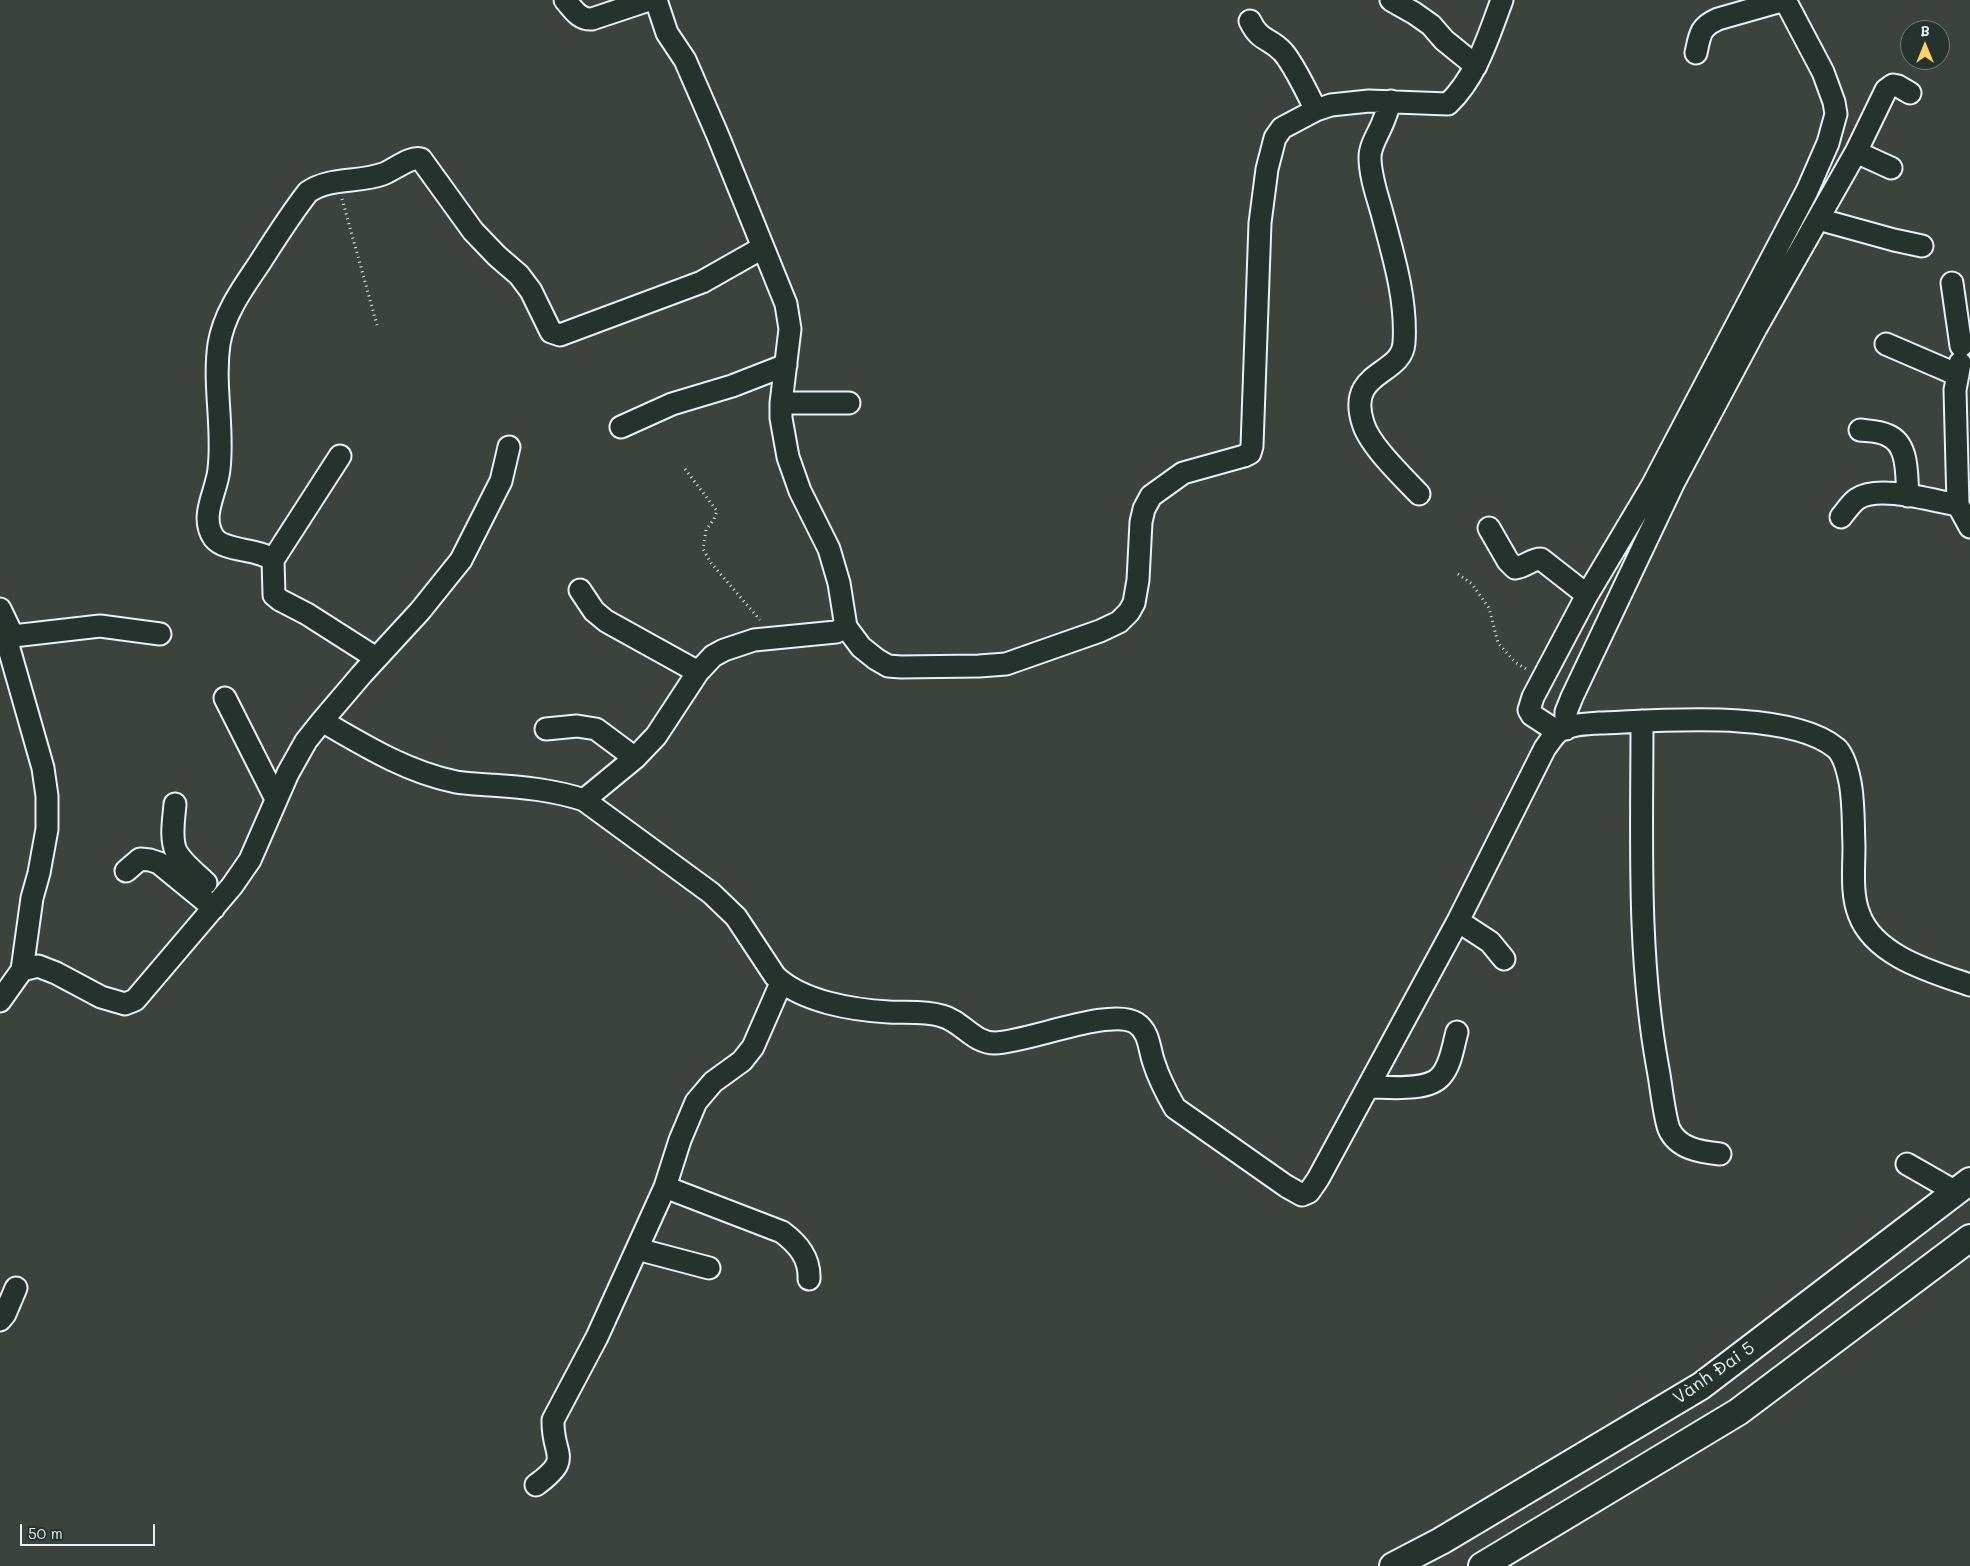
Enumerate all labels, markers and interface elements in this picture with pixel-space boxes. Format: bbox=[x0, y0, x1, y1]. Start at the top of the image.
north arrow bbox=[1900, 20, 1950, 70]
text: B bbox=[1920, 21, 1930, 40]
street label: Vành Đai 5 bbox=[1669, 1337, 1759, 1409]
scale bar bbox=[22, 1514, 158, 1546]
text: 50 m bbox=[28, 1523, 63, 1543]

